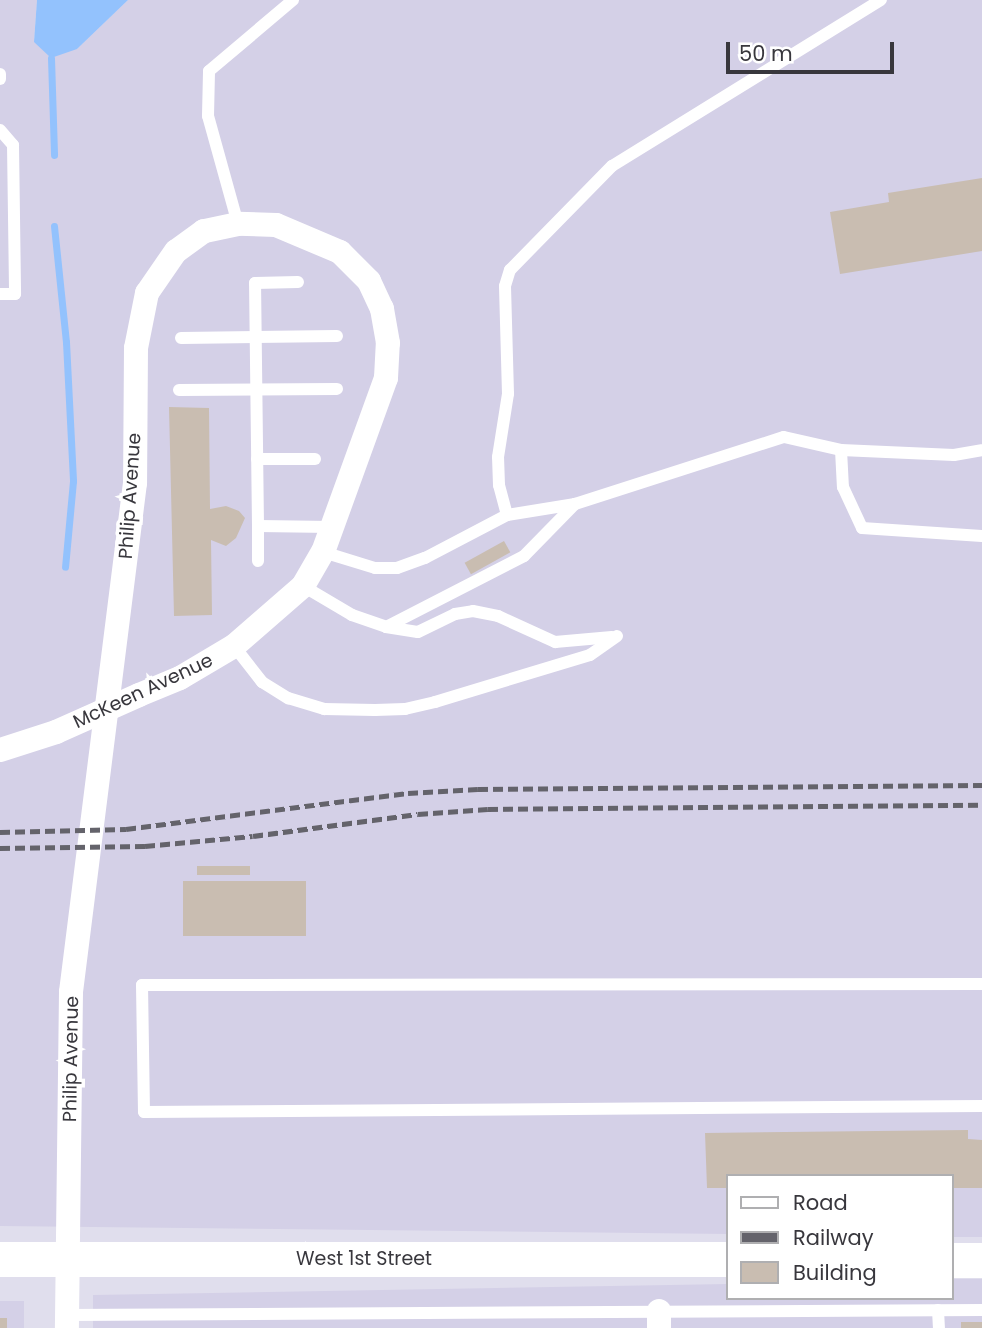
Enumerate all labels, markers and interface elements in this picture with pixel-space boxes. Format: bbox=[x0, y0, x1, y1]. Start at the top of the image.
scale bar bbox=[730, 28, 898, 72]
text: 50 m bbox=[739, 39, 793, 68]
street label: Philip Avenue bbox=[114, 432, 146, 560]
street label: McKeen Avenue bbox=[70, 649, 216, 733]
street label: Philip Avenue bbox=[58, 996, 84, 1122]
legend bbox=[726, 1174, 954, 1300]
text: Road bbox=[793, 1188, 848, 1217]
text: Railway bbox=[793, 1223, 874, 1252]
street label: West 1st Street bbox=[296, 1248, 432, 1270]
text: Building bbox=[793, 1258, 877, 1287]

